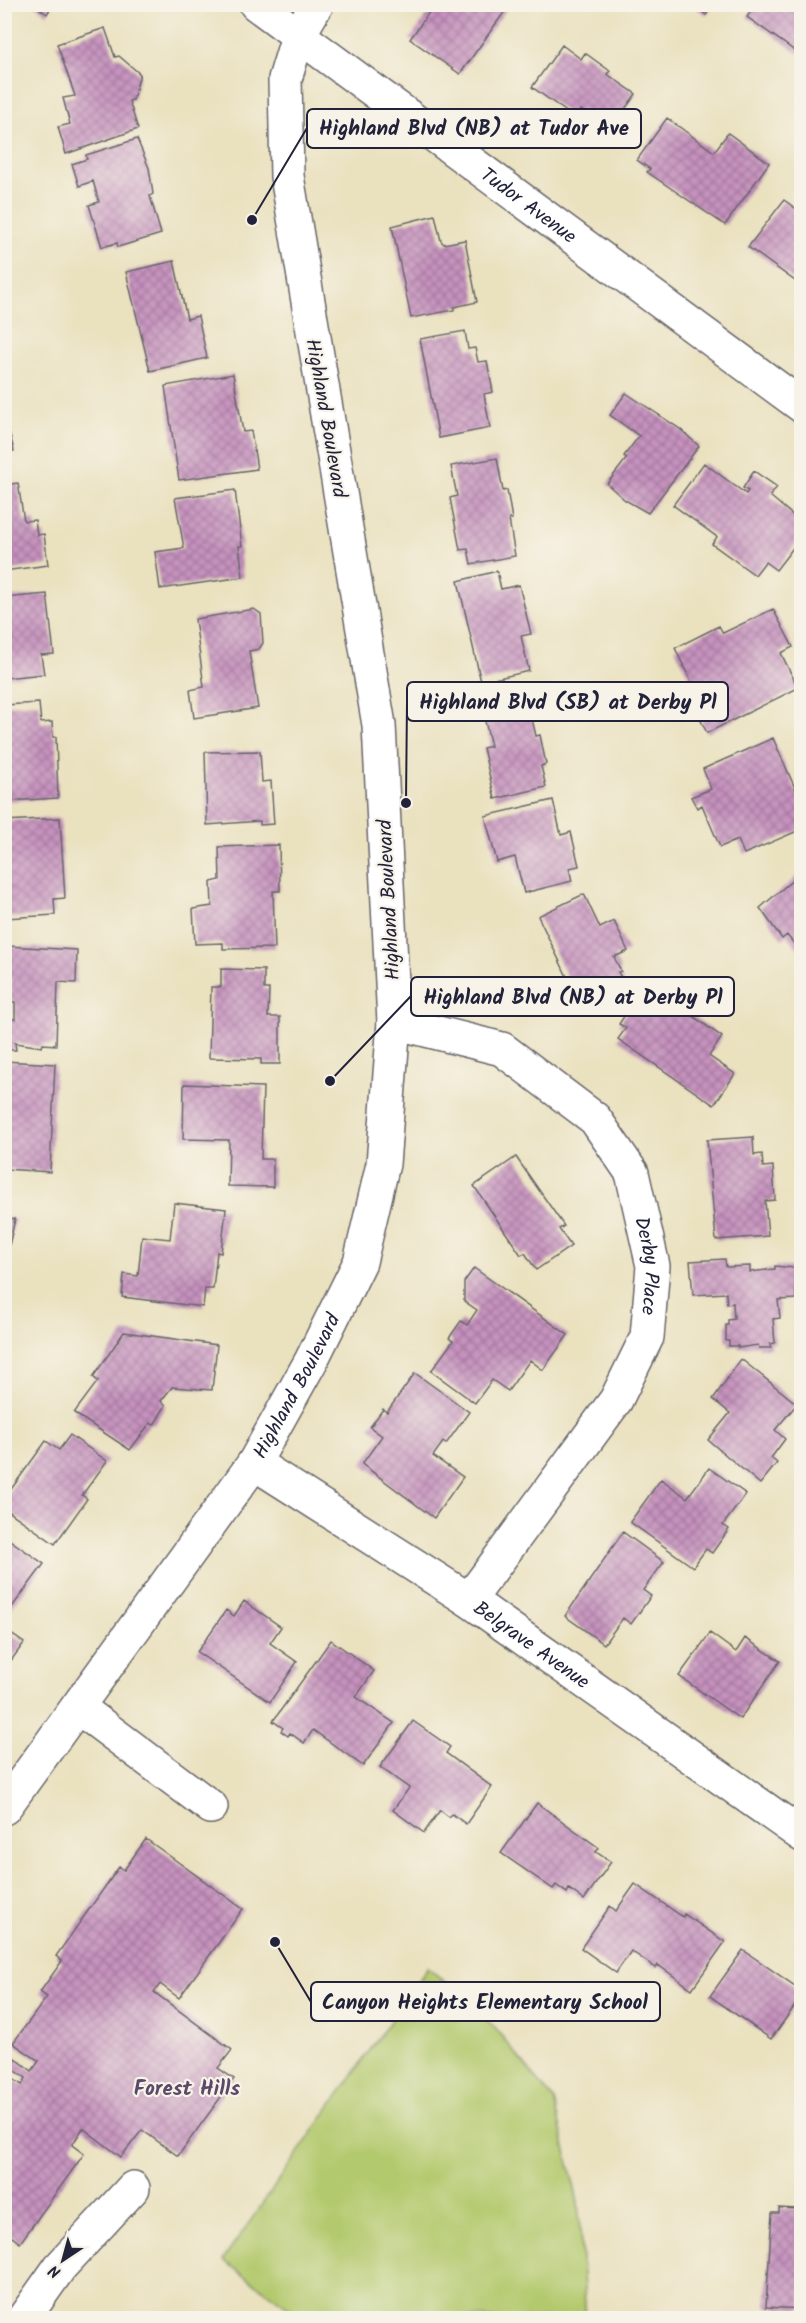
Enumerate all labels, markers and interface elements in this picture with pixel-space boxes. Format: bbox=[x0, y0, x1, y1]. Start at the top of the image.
callout: Highland Blvd (NB) at Tudor Ave bbox=[307, 109, 641, 148]
text: Highland Blvd (NB) at Tudor Ave bbox=[319, 113, 629, 146]
street label: Tudor Avenue bbox=[473, 160, 583, 253]
street label: Highland Boulevard bbox=[295, 336, 355, 501]
callout: Highland Blvd (SB) at Derby Pl bbox=[407, 682, 728, 721]
text: Highland Blvd (SB) at Derby Pl bbox=[419, 687, 717, 720]
street label: Highland Boulevard bbox=[370, 818, 410, 981]
callout: Highland Blvd (NB) at Derby Pl bbox=[411, 977, 734, 1016]
text: Highland Blvd (NB) at Derby Pl bbox=[423, 982, 723, 1015]
street label: Derby Place bbox=[624, 1214, 667, 1316]
street label: Highland Boulevard bbox=[245, 1308, 351, 1465]
street label: Belgrave Avenue bbox=[466, 1594, 596, 1699]
callout: Canyon Heights Elementary School bbox=[311, 1982, 660, 2021]
text: Canyon Heights Elementary School bbox=[322, 1987, 648, 2020]
district label: Forest Hills bbox=[134, 2073, 240, 2106]
north arrow bbox=[33, 2230, 93, 2290]
text: N bbox=[44, 2258, 67, 2284]

